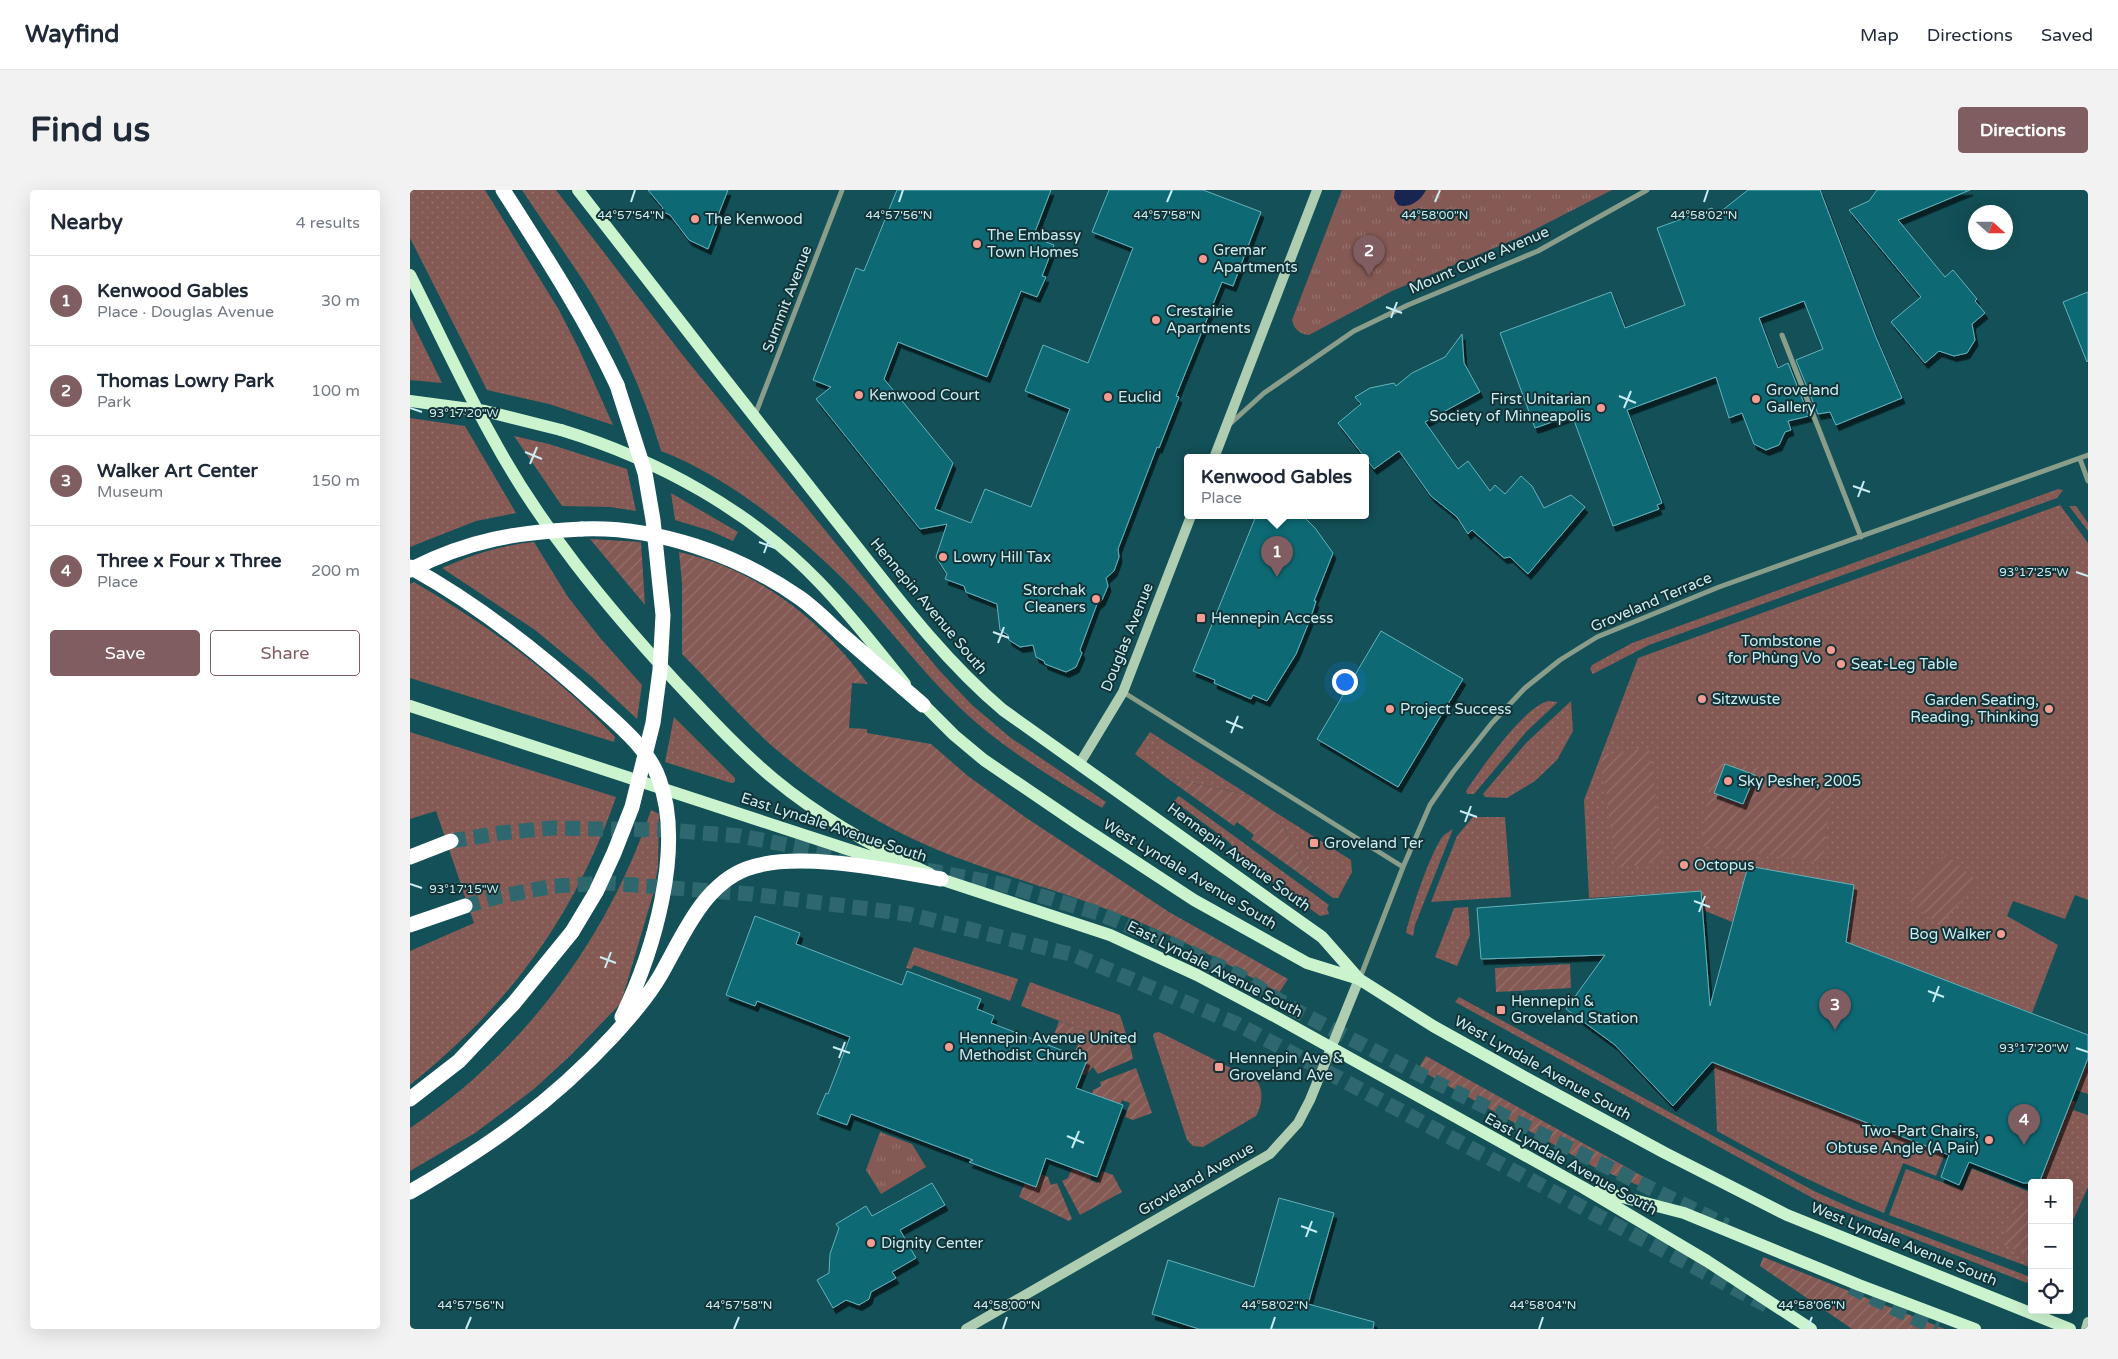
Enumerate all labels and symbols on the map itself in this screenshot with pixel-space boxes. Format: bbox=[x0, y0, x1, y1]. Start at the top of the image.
north arrow bbox=[1968, 205, 2013, 250]
text: 44°57'54"N bbox=[598, 208, 665, 222]
text: 44°57'56"N bbox=[866, 208, 933, 222]
text: 44°57'58"N bbox=[1134, 208, 1201, 222]
text: 44°58'00"N bbox=[1402, 208, 1469, 222]
text: 44°58'02"N bbox=[1671, 208, 1738, 222]
place label: The Kenwood bbox=[705, 210, 803, 228]
marker: The Kenwood bbox=[689, 213, 701, 225]
street label: Mount Curve Avenue bbox=[1406, 222, 1552, 298]
place label: The Embassy Town Homes bbox=[987, 226, 1081, 261]
pin: 2 bbox=[1353, 235, 1385, 276]
marker: The Embassy Town Homes bbox=[971, 238, 983, 250]
place label: Gremar Apartments bbox=[1213, 241, 1298, 276]
street label: Summit Avenue bbox=[758, 243, 816, 355]
marker: Gremar Apartments bbox=[1197, 253, 1209, 265]
place label: Crestairie Apartments bbox=[1166, 302, 1251, 337]
marker: Crestairie Apartments bbox=[1150, 314, 1162, 326]
place label: Groveland Gallery bbox=[1766, 381, 1839, 416]
place label: Kenwood Court bbox=[869, 386, 980, 404]
place label: Euclid bbox=[1118, 388, 1161, 406]
marker: Kenwood Court bbox=[853, 389, 865, 401]
place label: First Unitarian Society of Minneapolis bbox=[1430, 390, 1591, 425]
marker: Euclid bbox=[1102, 391, 1114, 403]
marker: Groveland Gallery bbox=[1750, 393, 1762, 405]
marker: First Unitarian Society of Minneapolis bbox=[1595, 402, 1607, 414]
text: 93°17'20"W bbox=[429, 406, 499, 420]
street label: Hennepin Avenue South bbox=[867, 534, 991, 678]
pin: 1 bbox=[1261, 536, 1293, 577]
place label: Lowry Hill Tax bbox=[953, 548, 1051, 566]
marker: Lowry Hill Tax bbox=[937, 551, 949, 563]
text: 93°17'25"W bbox=[1999, 565, 2069, 579]
street label: Groveland Terrace bbox=[1588, 568, 1714, 636]
street label: Douglas Avenue bbox=[1097, 580, 1157, 694]
place label: Storchak Cleaners bbox=[1023, 581, 1086, 616]
marker: Storchak Cleaners bbox=[1090, 593, 1102, 605]
place label: Hennepin Access bbox=[1211, 609, 1333, 627]
marker: Hennepin Access bbox=[1195, 612, 1207, 624]
place label: Tombstone for Phùng Vo bbox=[1728, 632, 1821, 667]
marker: Tombstone for Phùng Vo bbox=[1825, 644, 1837, 656]
place label: Seat-Leg Table bbox=[1851, 655, 1957, 673]
marker: Seat-Leg Table bbox=[1835, 658, 1847, 670]
your location bbox=[1332, 669, 1358, 695]
place label: Sitzwuste bbox=[1712, 690, 1780, 708]
place label: Garden Seating, Reading, Thinking bbox=[1910, 691, 2039, 726]
marker: Sitzwuste bbox=[1696, 693, 1708, 705]
place label: Project Success bbox=[1400, 700, 1512, 718]
marker: Project Success bbox=[1384, 703, 1396, 715]
marker: Garden Seating, Reading, Thinking bbox=[2043, 703, 2055, 715]
place label: Sky Pesher, 2005 bbox=[1738, 772, 1861, 790]
marker: Sky Pesher, 2005 bbox=[1722, 775, 1734, 787]
street label: East Lyndale Avenue South bbox=[739, 788, 929, 866]
street label: Hennepin Avenue South bbox=[1164, 799, 1314, 915]
street label: West Lyndale Avenue South bbox=[1100, 815, 1280, 933]
place label: Groveland Ter bbox=[1324, 834, 1424, 852]
marker: Groveland Ter bbox=[1308, 837, 1320, 849]
place label: Octopus bbox=[1694, 856, 1754, 874]
marker: Octopus bbox=[1678, 859, 1690, 871]
text: 93°17'15"W bbox=[429, 882, 499, 896]
street label: East Lyndale Avenue South bbox=[1124, 917, 1306, 1021]
place label: Bog Walker bbox=[1909, 925, 1991, 943]
marker: Bog Walker bbox=[1995, 928, 2007, 940]
pin: 3 bbox=[1819, 989, 1851, 1030]
place label: Hennepin & Groveland Station bbox=[1511, 992, 1639, 1027]
marker: Hennepin & Groveland Station bbox=[1495, 1004, 1507, 1016]
street label: West Lyndale Avenue South bbox=[1451, 1012, 1635, 1124]
place label: Hennepin Avenue United Methodist Church bbox=[959, 1029, 1137, 1064]
marker: Hennepin Avenue United Methodist Church bbox=[943, 1041, 955, 1053]
text: 93°17'20"W bbox=[1999, 1041, 2069, 1055]
place label: Hennepin Ave & Groveland Ave bbox=[1229, 1049, 1343, 1084]
marker: Hennepin Ave & Groveland Ave bbox=[1213, 1061, 1225, 1073]
pin: 4 bbox=[2008, 1104, 2040, 1145]
street label: East Lyndale Avenue South bbox=[1482, 1109, 1660, 1219]
place label: Two-Part Chairs, Obtuse Angle (A Pair) bbox=[1826, 1122, 1979, 1157]
marker: Two-Part Chairs, Obtuse Angle (A Pair) bbox=[1983, 1134, 1995, 1146]
street label: Groveland Avenue bbox=[1135, 1139, 1257, 1219]
street label: West Lyndale Avenue South bbox=[1808, 1198, 2000, 1290]
place label: Dignity Center bbox=[881, 1234, 984, 1252]
marker: Dignity Center bbox=[865, 1237, 877, 1249]
text: 44°57'56"N bbox=[438, 1298, 505, 1312]
text: 44°57'58"N bbox=[706, 1298, 773, 1312]
text: 44°58'00"N bbox=[974, 1298, 1041, 1312]
text: 44°58'02"N bbox=[1242, 1298, 1309, 1312]
text: 44°58'04"N bbox=[1510, 1298, 1577, 1312]
text: 44°58'06"N bbox=[1779, 1298, 1846, 1312]

